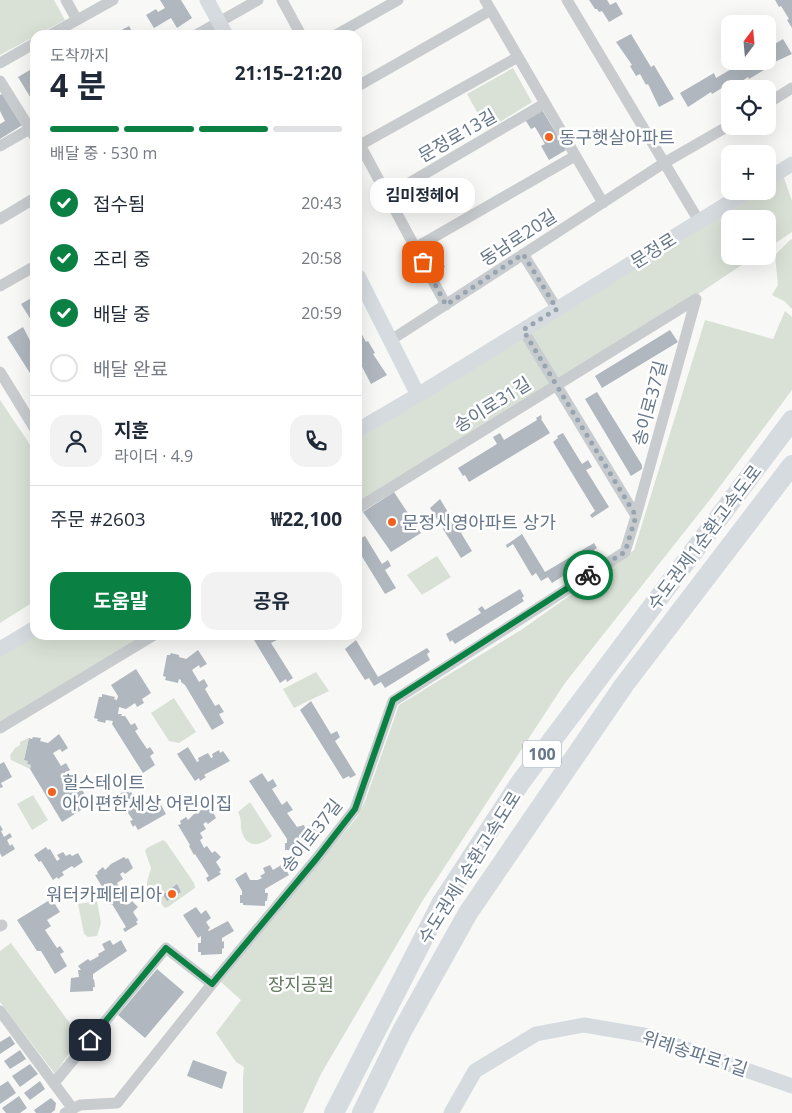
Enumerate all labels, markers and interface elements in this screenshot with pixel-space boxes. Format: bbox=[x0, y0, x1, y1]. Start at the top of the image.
north arrow bbox=[721, 15, 776, 70]
map controls bbox=[721, 15, 776, 265]
text: 도착까지 bbox=[50, 44, 109, 66]
text: 21:15–21:20 bbox=[235, 60, 342, 86]
text: 4 분 bbox=[50, 63, 106, 106]
button: locate bbox=[721, 80, 776, 135]
street label: 문정로13길 bbox=[413, 103, 501, 167]
place label: 동구햇살아파트 bbox=[559, 125, 675, 149]
marker: 동구햇살아파트 bbox=[543, 131, 555, 143]
text: 배달 중 · 530 m bbox=[50, 142, 157, 164]
button: + bbox=[721, 145, 776, 200]
callout: 김미정헤어 bbox=[370, 177, 476, 212]
text: 김미정헤어 bbox=[386, 184, 459, 206]
icon: check bbox=[50, 189, 78, 217]
text: 접수됨 bbox=[93, 191, 145, 217]
text: 20:43 bbox=[301, 192, 342, 214]
street label: 동남로20길 bbox=[475, 203, 561, 271]
button: − bbox=[721, 210, 776, 265]
street label: 문정로 bbox=[626, 227, 680, 273]
pin bbox=[402, 241, 444, 283]
icon: check bbox=[50, 244, 78, 272]
text: 조리 중 bbox=[93, 246, 150, 272]
text: 20:58 bbox=[301, 247, 342, 269]
icon: bag bbox=[409, 248, 437, 276]
icon: check bbox=[50, 299, 78, 327]
text: 배달 중 bbox=[93, 301, 150, 327]
text: 20:59 bbox=[301, 302, 342, 324]
text: 배달 완료 bbox=[93, 356, 168, 382]
street label: 송이로37길 bbox=[626, 358, 672, 448]
street label: 송이로31길 bbox=[449, 371, 535, 437]
button: person bbox=[50, 415, 102, 467]
button: phone bbox=[290, 415, 342, 467]
text: 지훈 bbox=[114, 417, 149, 443]
text: 라이더 · 4.9 bbox=[114, 445, 193, 467]
street label: 수도권제1순환고속도로 bbox=[641, 460, 767, 614]
text: 주문 #2603 bbox=[50, 506, 146, 532]
text: ₩22,100 bbox=[271, 506, 342, 532]
place label: 문정시영아파트 상가 bbox=[402, 510, 556, 534]
marker: 문정시영아파트 상가 bbox=[386, 516, 398, 528]
courier bbox=[563, 550, 613, 600]
icon: bike bbox=[574, 561, 602, 589]
button: 도움말 bbox=[50, 572, 191, 630]
button: 공유 bbox=[201, 572, 342, 630]
road number: 100 bbox=[523, 741, 561, 768]
place label: 힐스테이트 아이편한세상 어린이집 bbox=[62, 770, 232, 815]
marker: 힐스테이트 아이편한세상 어린이집 bbox=[46, 786, 58, 798]
street label: 수도권제1순환고속도로 bbox=[412, 786, 526, 948]
street label: 송이로37길 bbox=[275, 793, 347, 877]
place label: 워터카페테리아 bbox=[46, 882, 162, 906]
marker: 워터카페테리아 bbox=[166, 888, 178, 900]
park label: 장지공원 bbox=[268, 972, 334, 996]
pin bbox=[69, 1019, 111, 1061]
street label: 위례송파로1길 bbox=[639, 1025, 751, 1081]
icon: home bbox=[76, 1026, 104, 1054]

